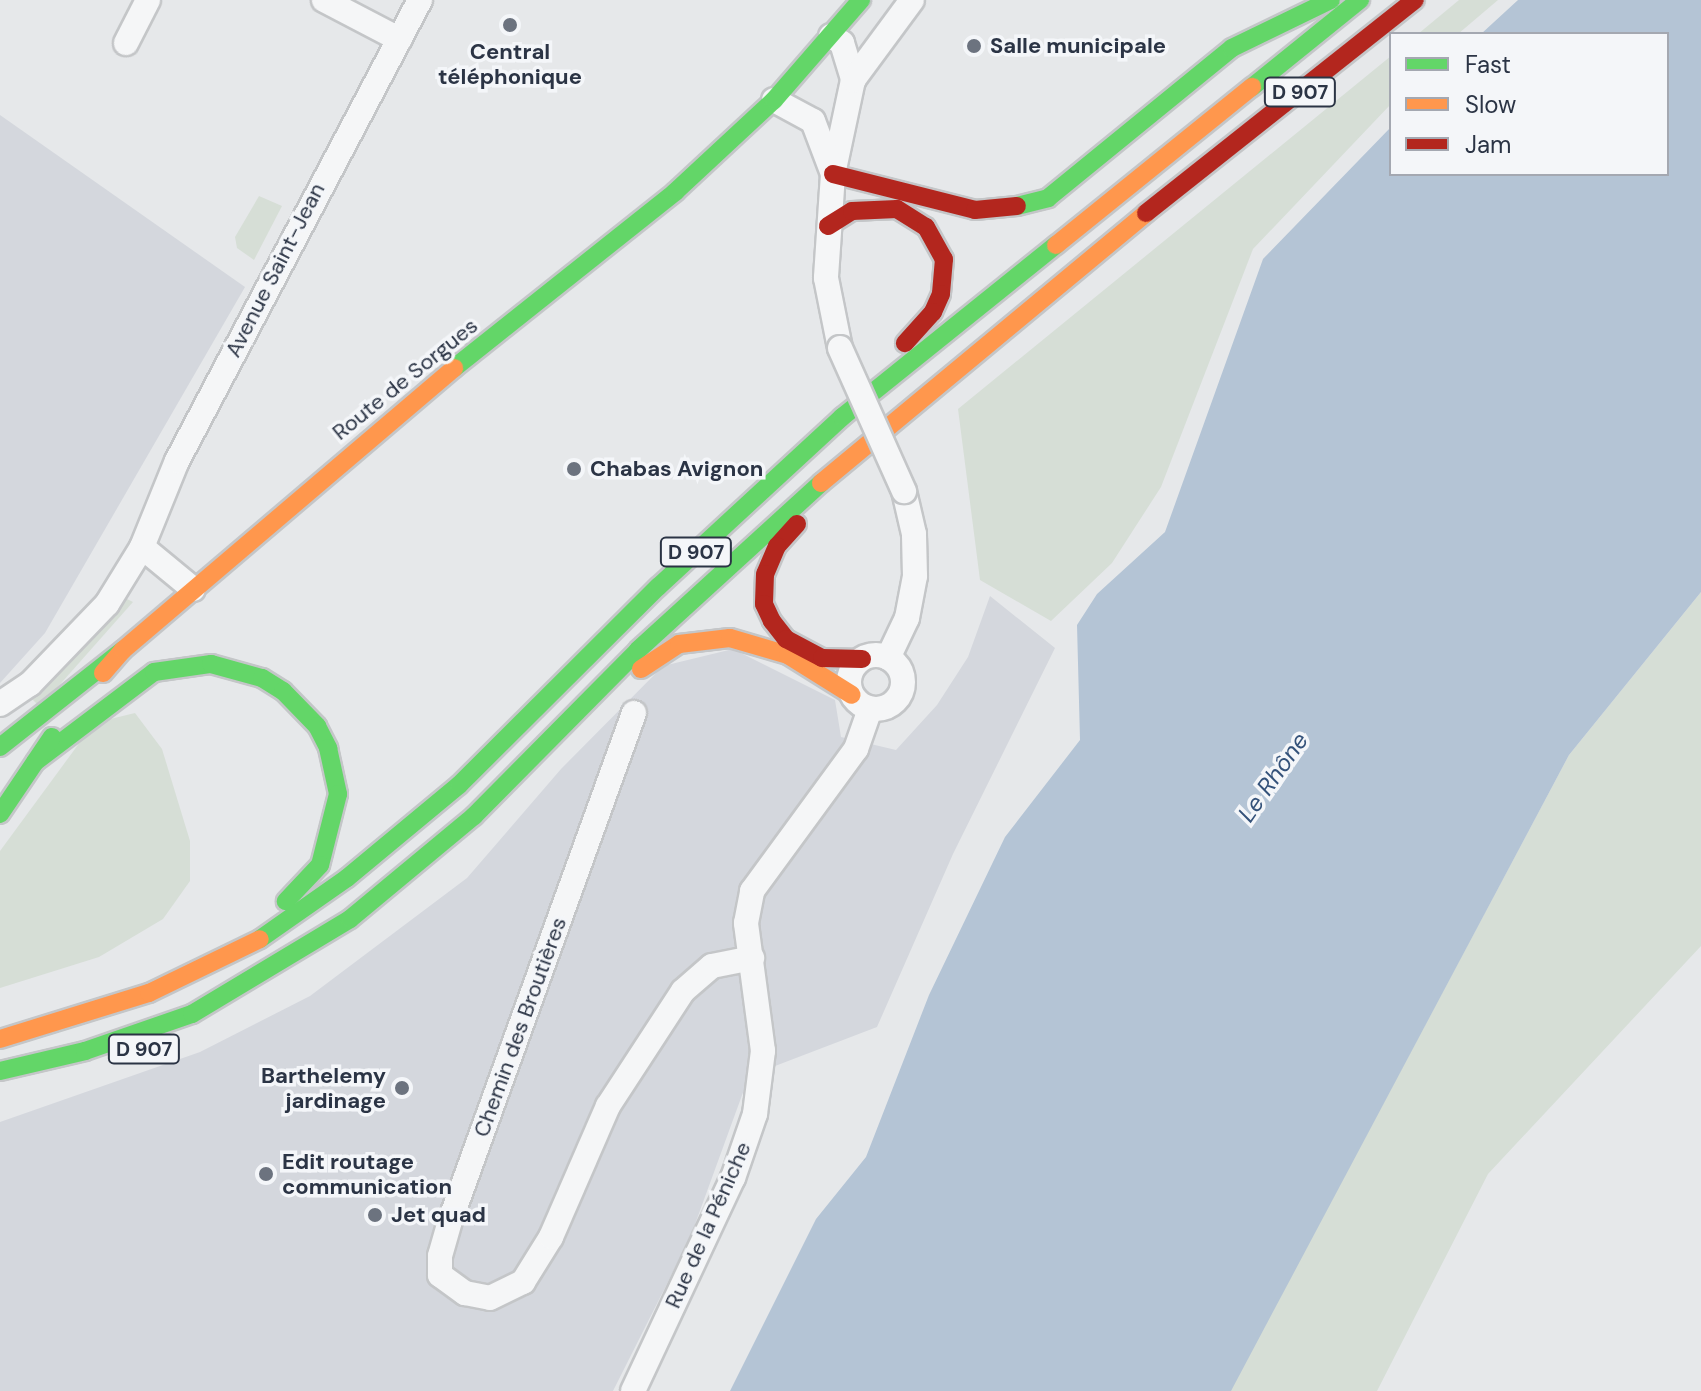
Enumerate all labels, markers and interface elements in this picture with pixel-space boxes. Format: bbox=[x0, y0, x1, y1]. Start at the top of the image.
marker: Central téléphonique bbox=[501, 16, 519, 34]
legend bbox=[1389, 32, 1669, 176]
place label: Salle municipale bbox=[990, 33, 1166, 59]
marker: Salle municipale bbox=[965, 37, 983, 55]
place label: Central téléphonique bbox=[438, 38, 582, 90]
text: Fast bbox=[1465, 49, 1511, 80]
road number: D 907 bbox=[1262, 76, 1338, 108]
text: Slow bbox=[1465, 89, 1516, 120]
text: Jam bbox=[1465, 129, 1511, 160]
street label: Avenue Saint-Jean bbox=[220, 179, 330, 361]
street label: Route de Sorgues bbox=[327, 312, 483, 446]
place label: Chabas Avignon bbox=[590, 456, 763, 482]
marker: Chabas Avignon bbox=[565, 460, 583, 478]
road number: D 907 bbox=[658, 536, 734, 568]
water label: Le Rhône bbox=[1232, 727, 1314, 827]
street label: Chemin des Broutières bbox=[468, 914, 572, 1140]
road number: D 907 bbox=[106, 1033, 182, 1065]
place label: Barthelemy jardinage bbox=[261, 1062, 386, 1114]
marker: Barthelemy jardinage bbox=[393, 1079, 411, 1097]
street label: Rue de la Péniche bbox=[660, 1138, 756, 1312]
place label: Edit routage communication bbox=[282, 1148, 452, 1200]
marker: Edit routage communication bbox=[257, 1165, 275, 1183]
place label: Jet quad bbox=[391, 1202, 486, 1228]
marker: Jet quad bbox=[366, 1206, 384, 1224]

